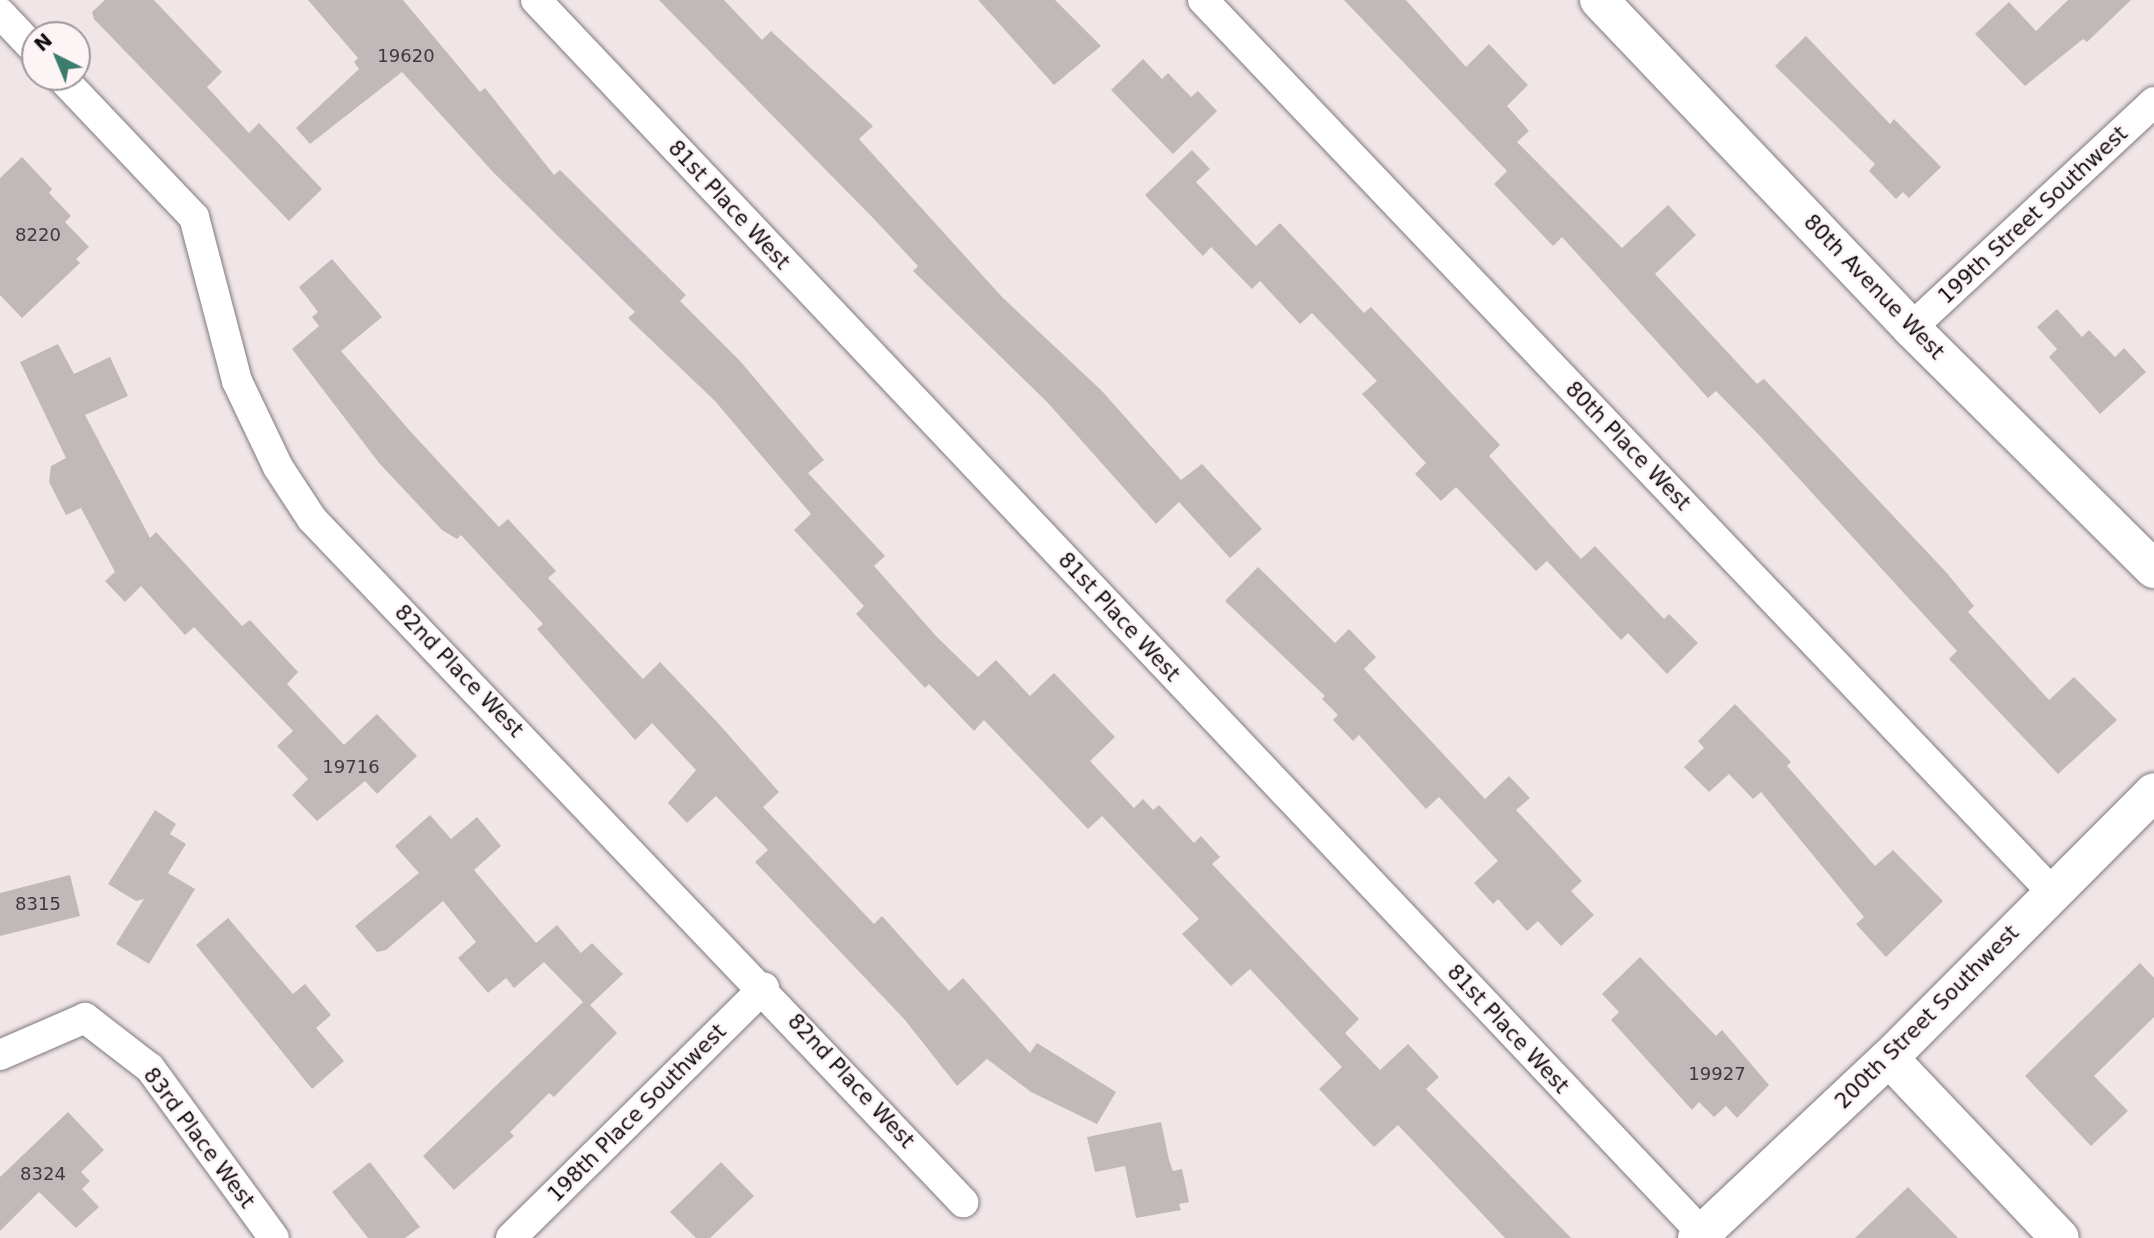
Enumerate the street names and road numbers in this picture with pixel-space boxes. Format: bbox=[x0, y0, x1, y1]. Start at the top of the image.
street label: 199th Street Southwest bbox=[1933, 121, 2133, 309]
street label: 81st Place West bbox=[663, 135, 795, 275]
street label: 80th Avenue West bbox=[1799, 209, 1949, 365]
street label: 80th Place West bbox=[1560, 376, 1696, 516]
street label: 81st Place West bbox=[1053, 547, 1185, 687]
street label: 82nd Place West bbox=[389, 600, 529, 742]
street label: 200th Street Southwest bbox=[1830, 920, 2024, 1114]
street label: 81st Place West bbox=[1442, 959, 1574, 1099]
street label: 82nd Place West bbox=[782, 1009, 920, 1153]
street label: 198th Place Southwest bbox=[543, 1019, 731, 1207]
street label: 83rd Place West bbox=[138, 1063, 260, 1213]

